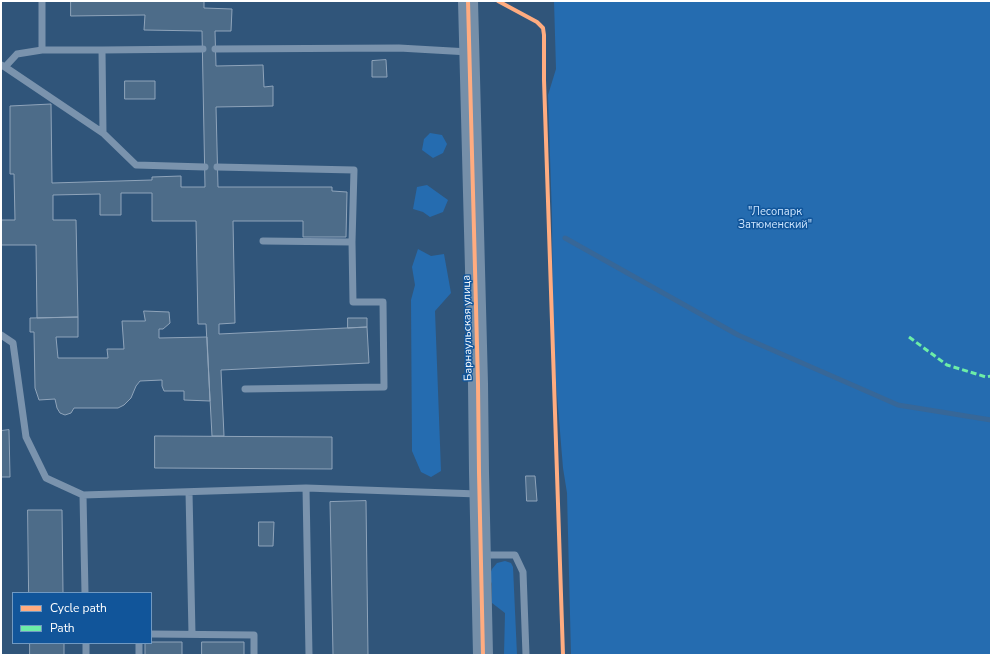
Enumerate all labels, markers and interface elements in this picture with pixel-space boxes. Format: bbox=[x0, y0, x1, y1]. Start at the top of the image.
park label: "Лесопарк Затюменский" bbox=[738, 205, 812, 231]
street label: Барнаульская улица bbox=[460, 275, 476, 381]
legend bbox=[12, 592, 152, 644]
text: Cycle path bbox=[50, 600, 107, 616]
text: Path bbox=[50, 620, 75, 636]

